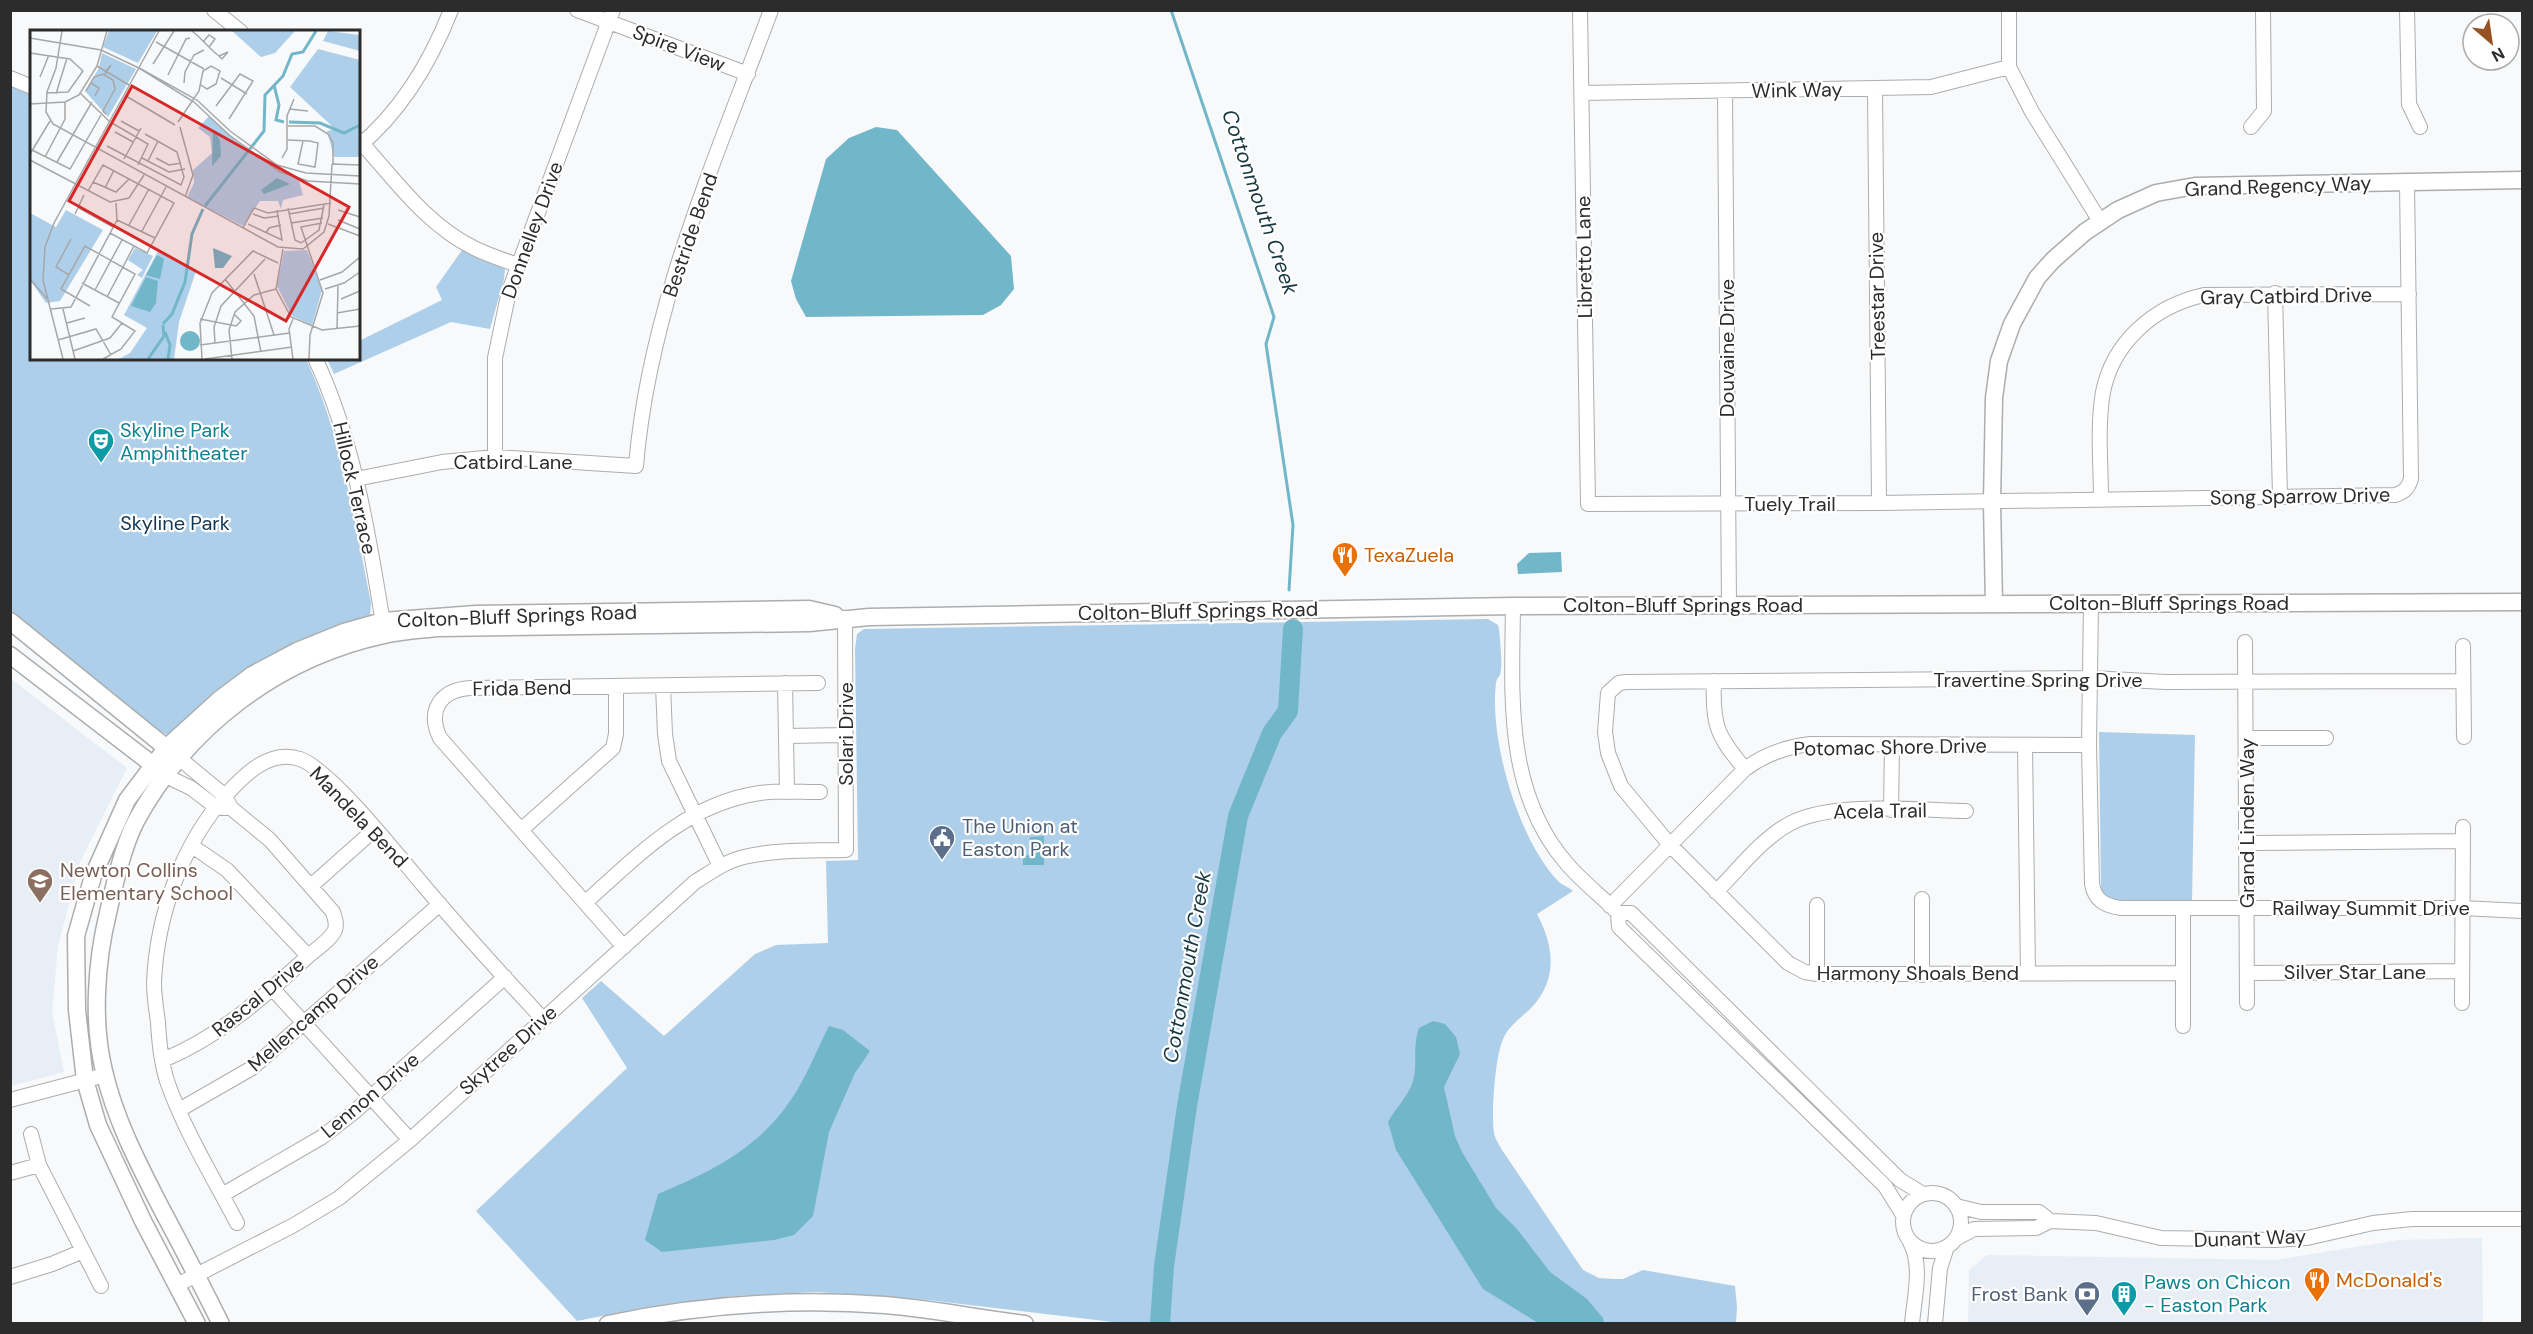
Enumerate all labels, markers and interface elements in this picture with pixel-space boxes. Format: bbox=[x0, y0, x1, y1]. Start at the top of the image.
north arrow bbox=[2461, 12, 2521, 72]
street label: Spire View bbox=[629, 18, 729, 78]
inset map bbox=[30, 30, 360, 360]
text: N bbox=[2488, 43, 2508, 67]
street label: Wink Way bbox=[1751, 76, 1843, 104]
water label: Cottonmouth Creek bbox=[1215, 106, 1305, 299]
street label: Donnelley Drive bbox=[495, 158, 569, 302]
street label: Bestride Bend bbox=[657, 169, 723, 301]
street label: Grand Regency Way bbox=[2184, 170, 2372, 202]
street label: Libretto Lane bbox=[1570, 195, 1598, 319]
street label: Treestar Drive bbox=[1863, 232, 1891, 360]
street label: Douvaine Drive bbox=[1714, 279, 1740, 417]
street label: Gray Catbird Drive bbox=[2200, 282, 2372, 310]
place label: Skyline Park Amphitheater bbox=[120, 417, 248, 466]
street label: Hillock Terrace bbox=[327, 419, 383, 557]
theatre icon: Skyline Park Amphitheater bbox=[86, 426, 116, 464]
street label: Catbird Lane bbox=[453, 449, 573, 475]
street label: Song Sparrow Drive bbox=[2210, 481, 2390, 511]
street label: Tuely Trail bbox=[1744, 491, 1836, 517]
park label: Skyline Park bbox=[120, 510, 230, 536]
restaurant icon: TexaZuela bbox=[1330, 540, 1360, 578]
place label: TexaZuela bbox=[1364, 542, 1454, 568]
street label: Colton-Bluff Springs Road bbox=[2049, 590, 2289, 616]
street label: Colton-Bluff Springs Road bbox=[1563, 592, 1803, 618]
street label: Colton-Bluff Springs Road bbox=[1078, 596, 1318, 626]
street label: Colton-Bluff Springs Road bbox=[397, 599, 637, 633]
street label: Travertine Spring Drive bbox=[1933, 667, 2143, 693]
street label: Frida Bend bbox=[472, 674, 572, 702]
street label: Solari Drive bbox=[833, 682, 859, 786]
street label: Potomac Shore Drive bbox=[1793, 732, 1987, 762]
street label: Grand Linden Way bbox=[2234, 738, 2260, 908]
street label: Mandela Bend bbox=[304, 761, 414, 873]
street label: Acela Trail bbox=[1833, 797, 1927, 825]
place label: The Union at Easton Park bbox=[962, 813, 1078, 862]
public building icon: The Union at Easton Park bbox=[927, 823, 957, 861]
place label: Newton Collins Elementary School bbox=[60, 857, 233, 906]
school or university icon: Newton Collins Elementary School bbox=[25, 866, 55, 904]
water label: Cottonmouth Creek bbox=[1156, 869, 1218, 1065]
street label: Railway Summit Drive bbox=[2272, 895, 2470, 921]
street label: Mellencamp Drive bbox=[242, 949, 384, 1077]
street label: Rascal Drive bbox=[206, 952, 310, 1042]
street label: Silver Star Lane bbox=[2284, 959, 2426, 985]
street label: Harmony Shoals Bend bbox=[1817, 960, 2019, 986]
street label: Skytree Drive bbox=[454, 999, 562, 1101]
street label: Lennon Drive bbox=[316, 1046, 424, 1144]
street label: Dunant Way bbox=[2193, 1223, 2307, 1253]
restaurant icon: McDonald's bbox=[2302, 1265, 2332, 1303]
place label: McDonald's bbox=[2336, 1267, 2442, 1293]
place label: Paws on Chicon - Easton Park bbox=[2144, 1269, 2291, 1318]
bank icon: Frost Bank bbox=[2072, 1279, 2102, 1317]
building icon: Paws on Chicon - Easton Park bbox=[2109, 1279, 2139, 1317]
place label: Frost Bank bbox=[1971, 1281, 2068, 1307]

